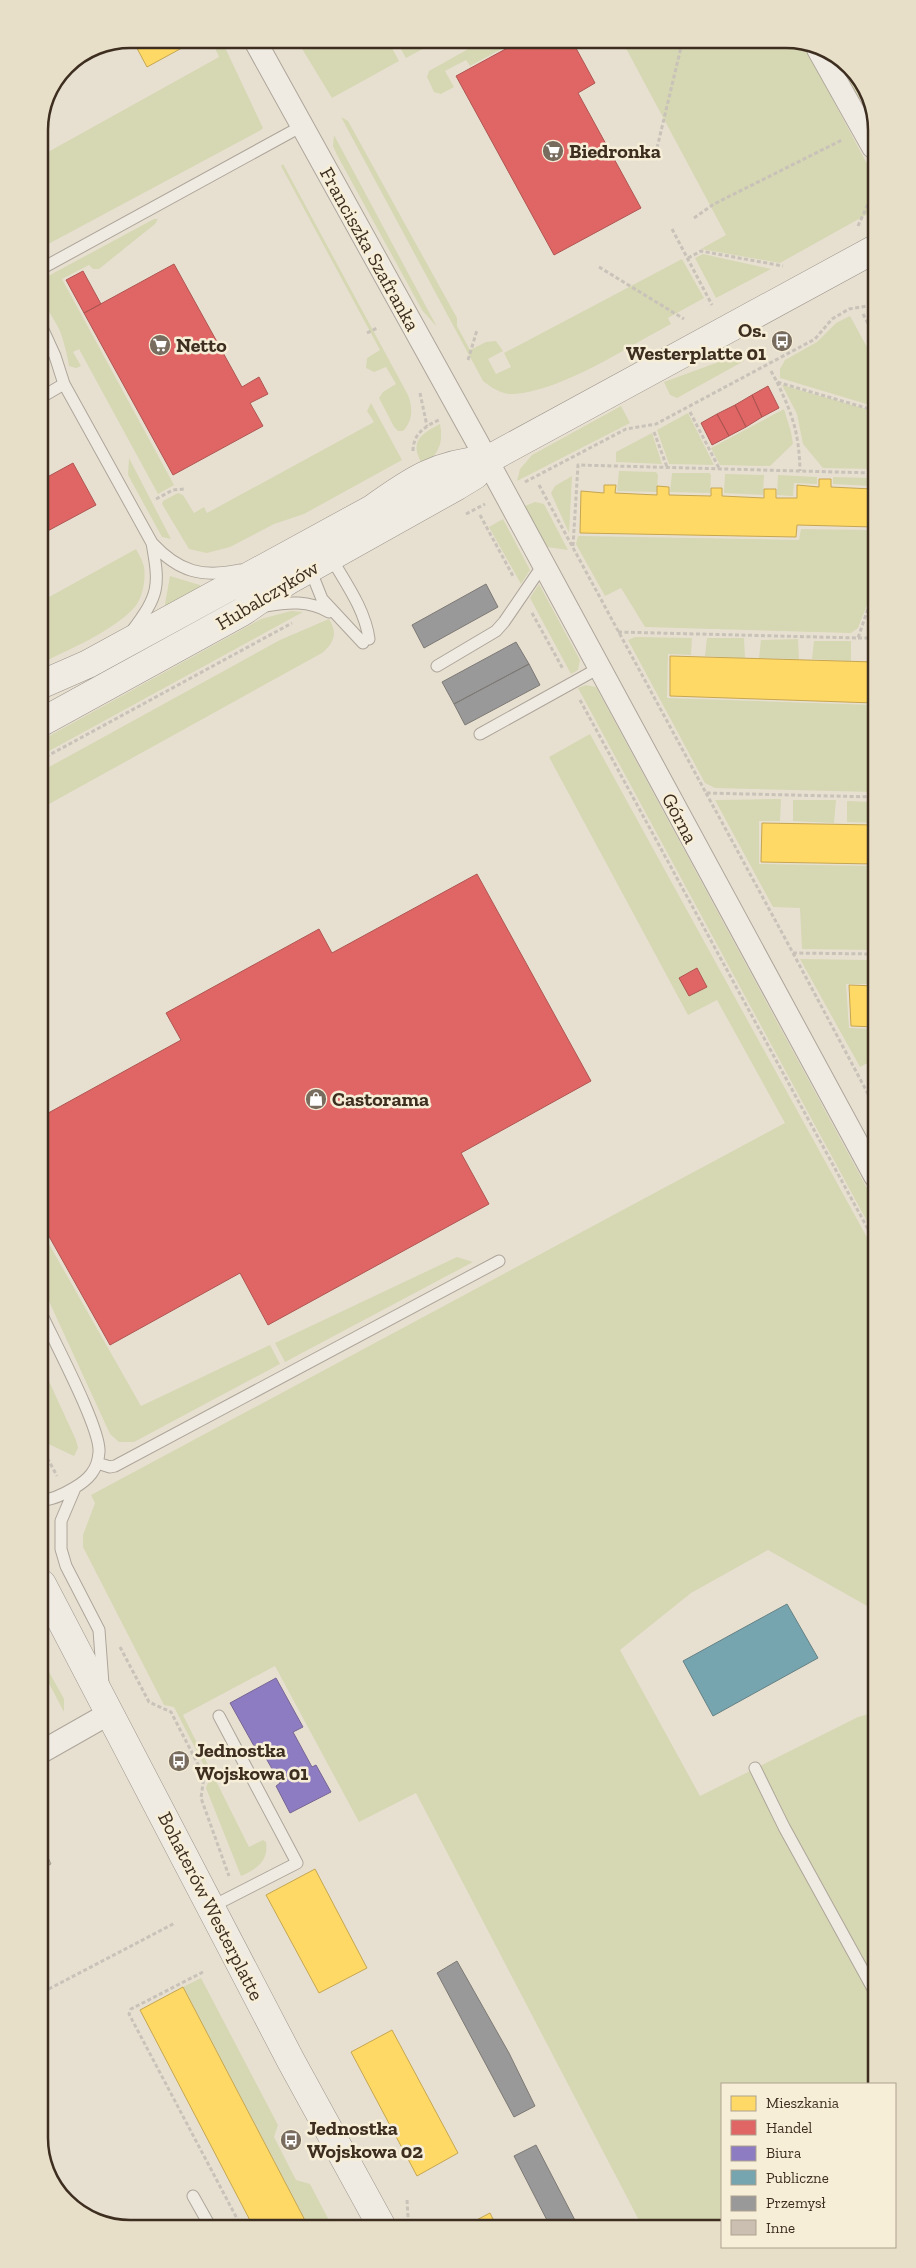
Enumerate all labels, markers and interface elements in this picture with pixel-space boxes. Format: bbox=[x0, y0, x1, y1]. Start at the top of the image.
supermarket icon: Biedronka bbox=[541, 139, 565, 163]
place label: Biedronka bbox=[569, 139, 661, 163]
street label: Franciszka Szafranka bbox=[315, 163, 425, 335]
place label: Os. Westerplatte 01 bbox=[626, 318, 766, 365]
bus stop icon: Os. Westerplatte 01 bbox=[770, 329, 794, 353]
supermarket icon: Netto bbox=[148, 333, 172, 357]
place label: Netto bbox=[176, 333, 227, 357]
street label: Hubalczyków bbox=[211, 555, 323, 635]
street label: Górna bbox=[657, 789, 703, 848]
shop icon: Castorama bbox=[304, 1087, 328, 1111]
place label: Castorama bbox=[332, 1087, 429, 1111]
place label: Jednostka Wojskowa 01 bbox=[195, 1738, 308, 1785]
bus stop icon: Jednostka Wojskowa 01 bbox=[167, 1749, 191, 1773]
street label: Bohaterów Westerplatte bbox=[153, 1808, 269, 2004]
legend bbox=[721, 2083, 896, 2248]
text: Mieszkania bbox=[766, 2094, 839, 2112]
place label: Jednostka Wojskowa 02 bbox=[307, 2116, 423, 2163]
text: Handel bbox=[766, 2119, 812, 2137]
bus stop icon: Jednostka Wojskowa 02 bbox=[279, 2128, 303, 2152]
text: Biura bbox=[766, 2144, 801, 2162]
text: Publiczne bbox=[766, 2169, 829, 2187]
text: Przemysł bbox=[766, 2194, 826, 2212]
text: Inne bbox=[766, 2219, 795, 2237]

